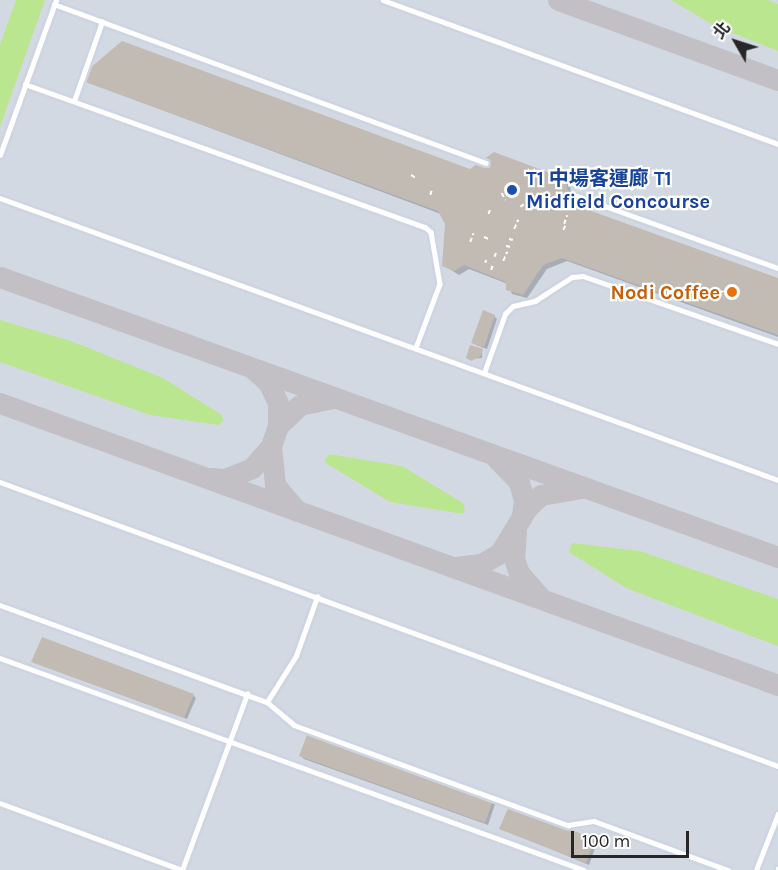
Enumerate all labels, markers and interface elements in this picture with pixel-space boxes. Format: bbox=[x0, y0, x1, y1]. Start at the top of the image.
north arrow bbox=[706, 12, 766, 72]
text: 北 bbox=[709, 18, 734, 43]
place label: T1 中場客運廊 T1 Midfield Concourse bbox=[526, 166, 710, 213]
marker: T1 中場客運廊 T1 Midfield Concourse bbox=[503, 181, 521, 199]
place label: Nodi Coffee bbox=[611, 280, 720, 304]
marker: Nodi Coffee bbox=[725, 285, 739, 299]
scale bar bbox=[574, 819, 692, 857]
text: 100 m bbox=[582, 830, 630, 852]

